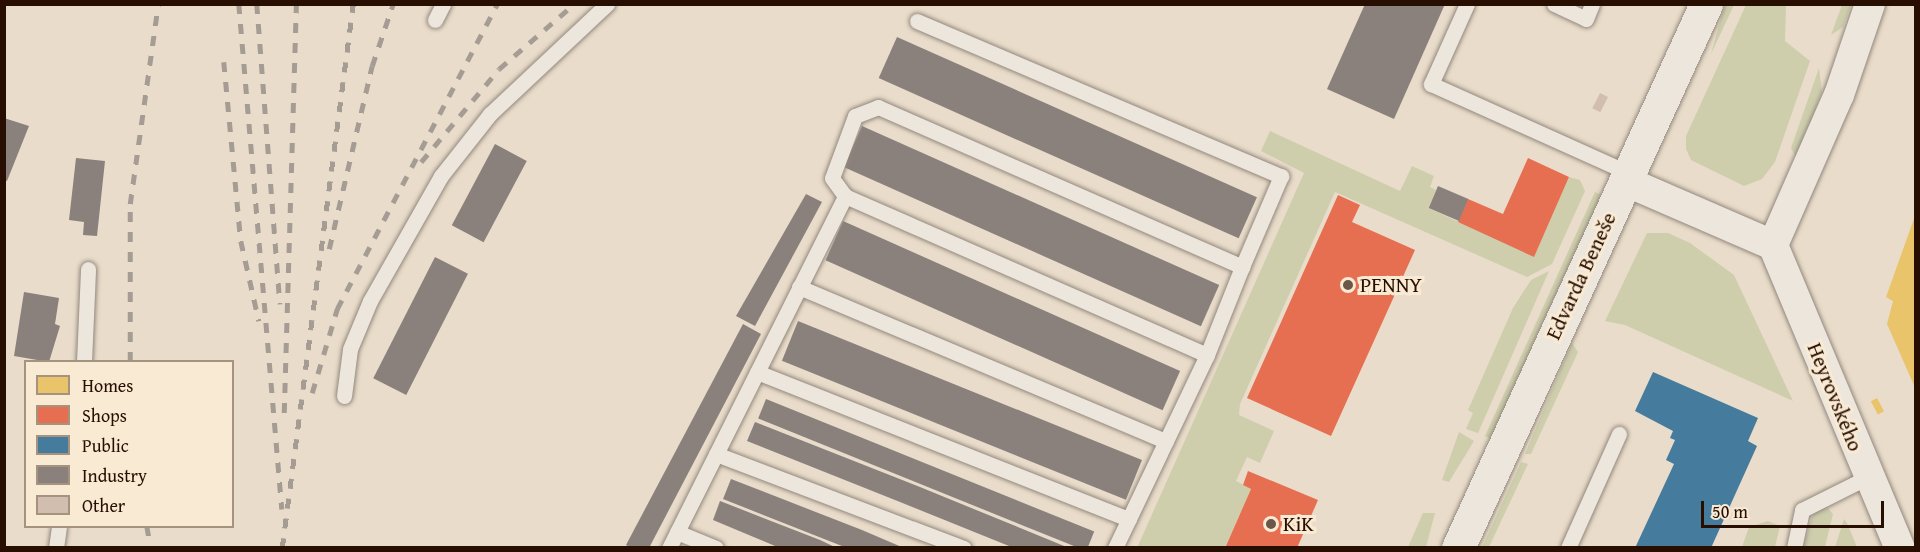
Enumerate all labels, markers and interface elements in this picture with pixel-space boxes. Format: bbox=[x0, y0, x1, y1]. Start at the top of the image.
street label: Edvarda Beneše bbox=[1541, 208, 1621, 344]
place label: PENNY bbox=[1360, 272, 1422, 298]
marker: PENNY bbox=[1341, 278, 1355, 292]
street label: Heyrovského bbox=[1802, 339, 1868, 455]
legend bbox=[24, 360, 234, 528]
text: Homes bbox=[82, 372, 133, 399]
text: Shops bbox=[82, 402, 127, 429]
text: Public bbox=[82, 432, 129, 459]
text: Industry bbox=[82, 462, 147, 489]
scale bar bbox=[1704, 489, 1887, 527]
text: Other bbox=[82, 492, 125, 519]
text: 50 m bbox=[1712, 498, 1748, 525]
place label: KiK bbox=[1283, 511, 1314, 537]
marker: KiK bbox=[1264, 517, 1278, 531]

